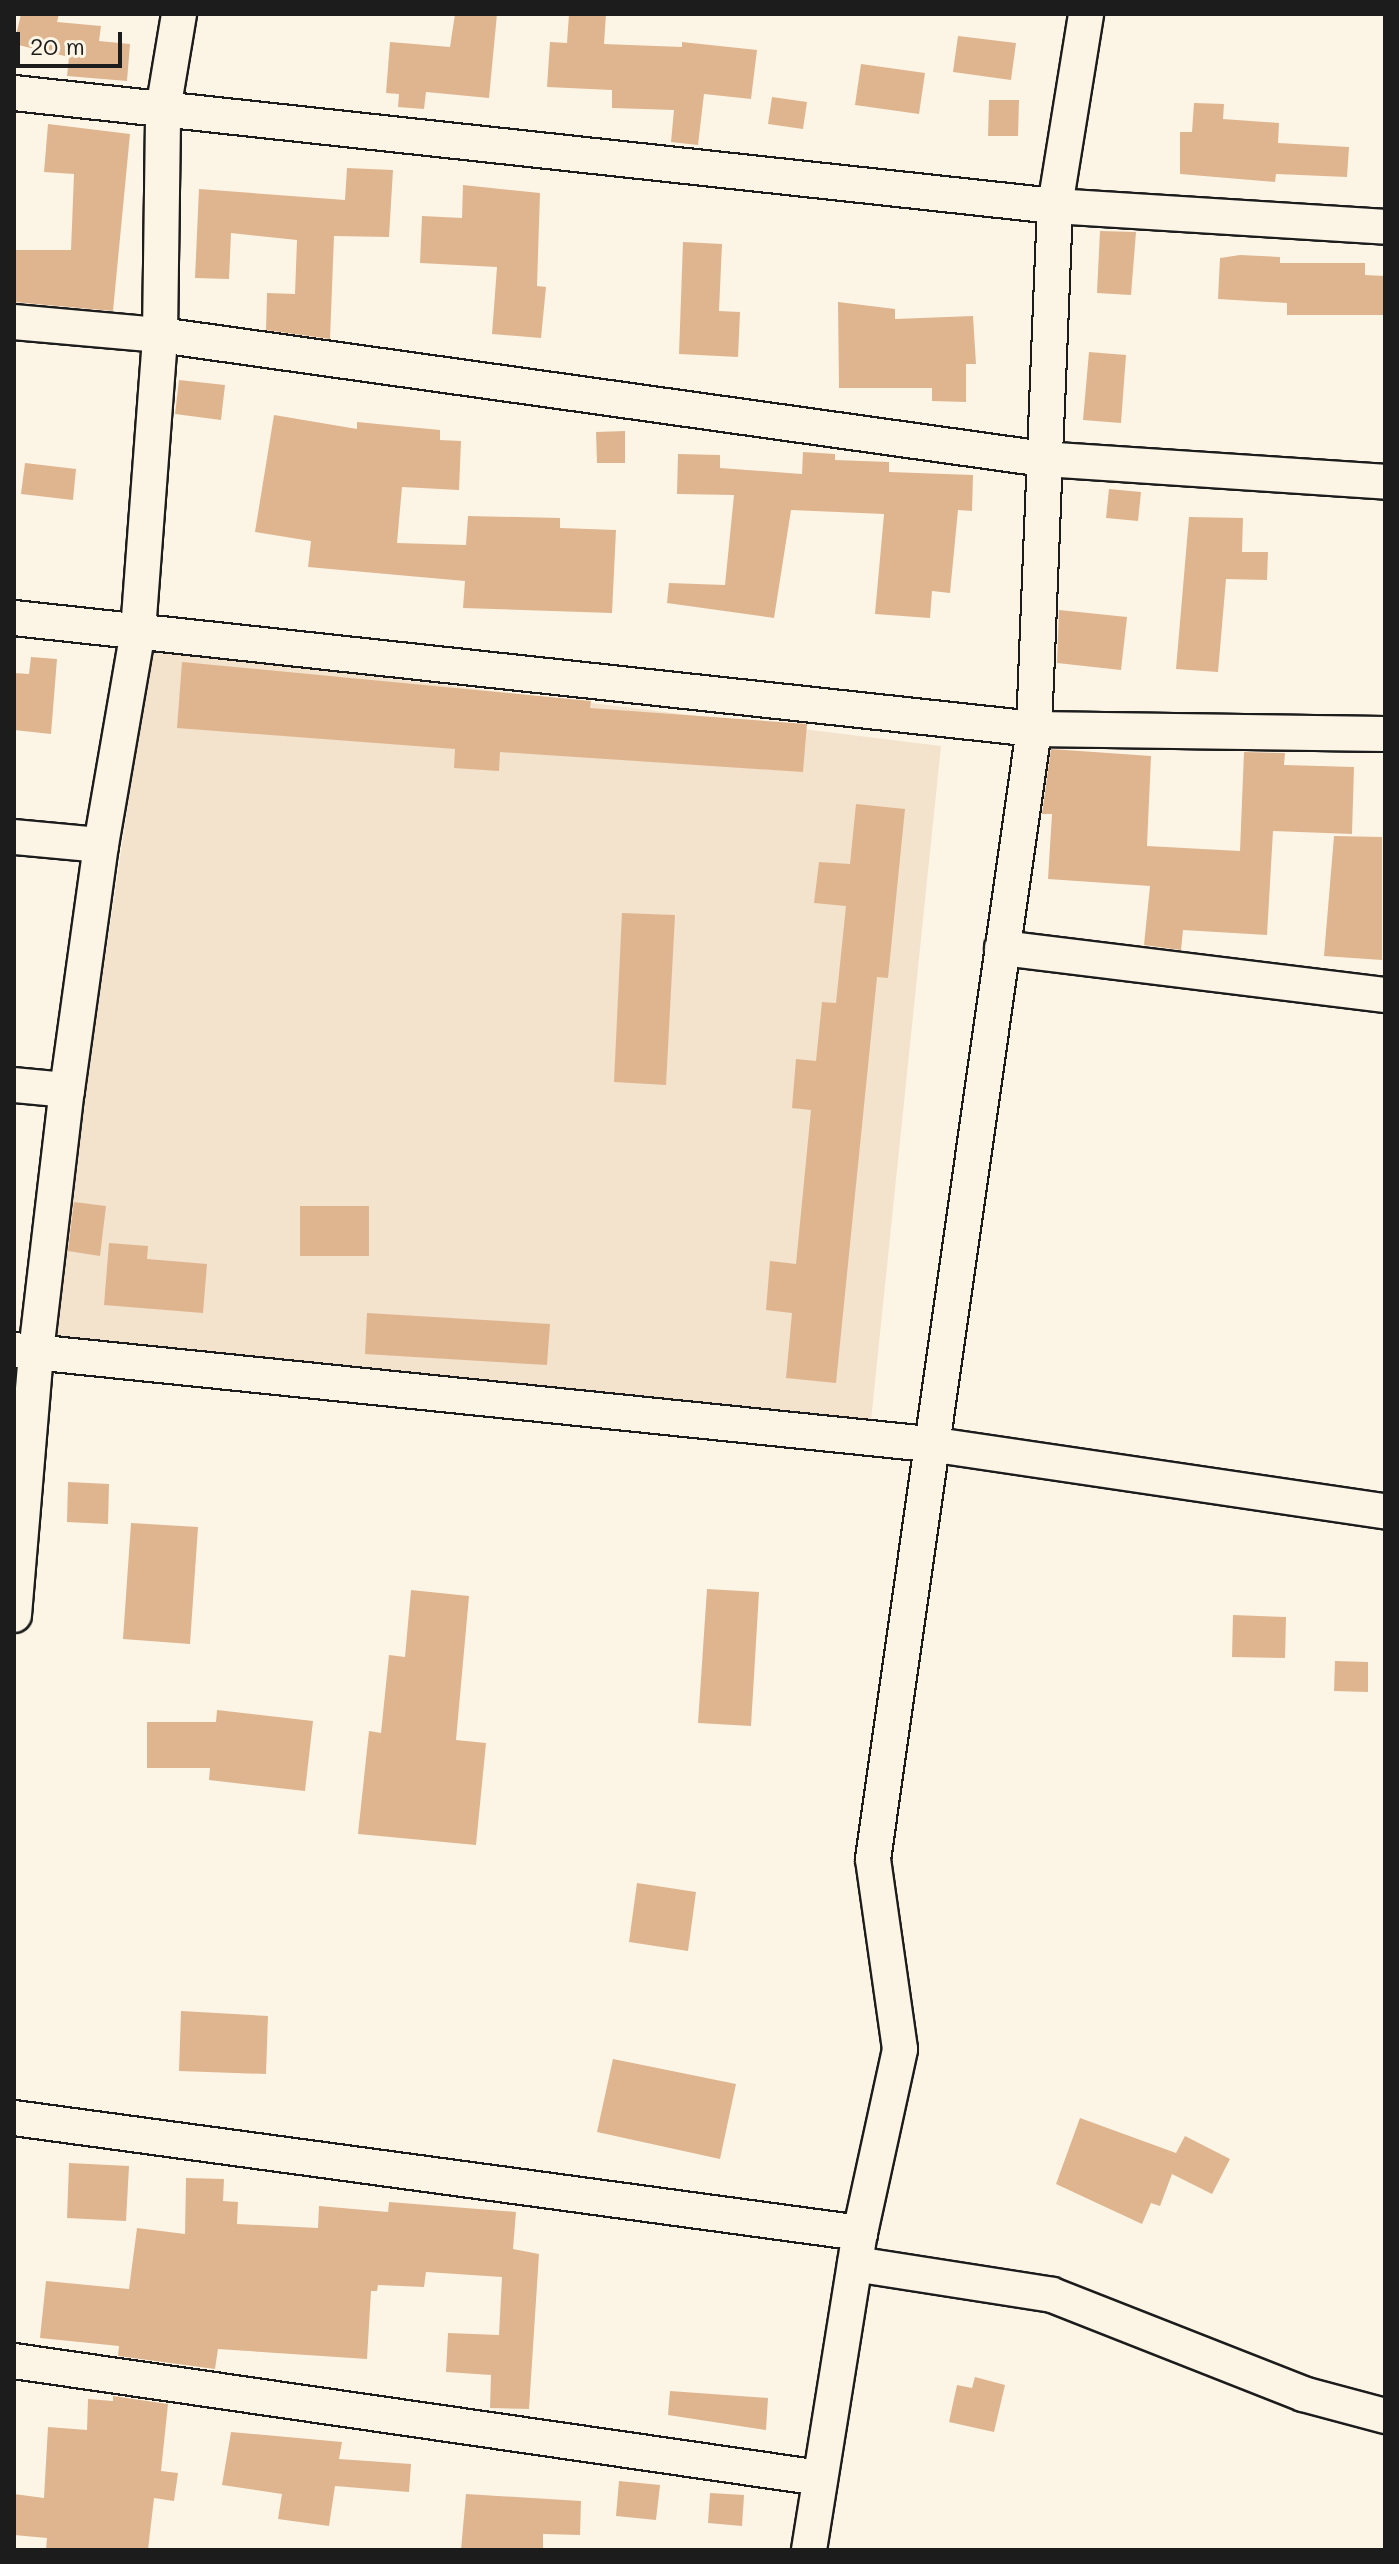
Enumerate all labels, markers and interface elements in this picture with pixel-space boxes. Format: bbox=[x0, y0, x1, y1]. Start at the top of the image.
scale bar bbox=[20, 16, 126, 66]
text: 20 m bbox=[30, 30, 85, 61]

